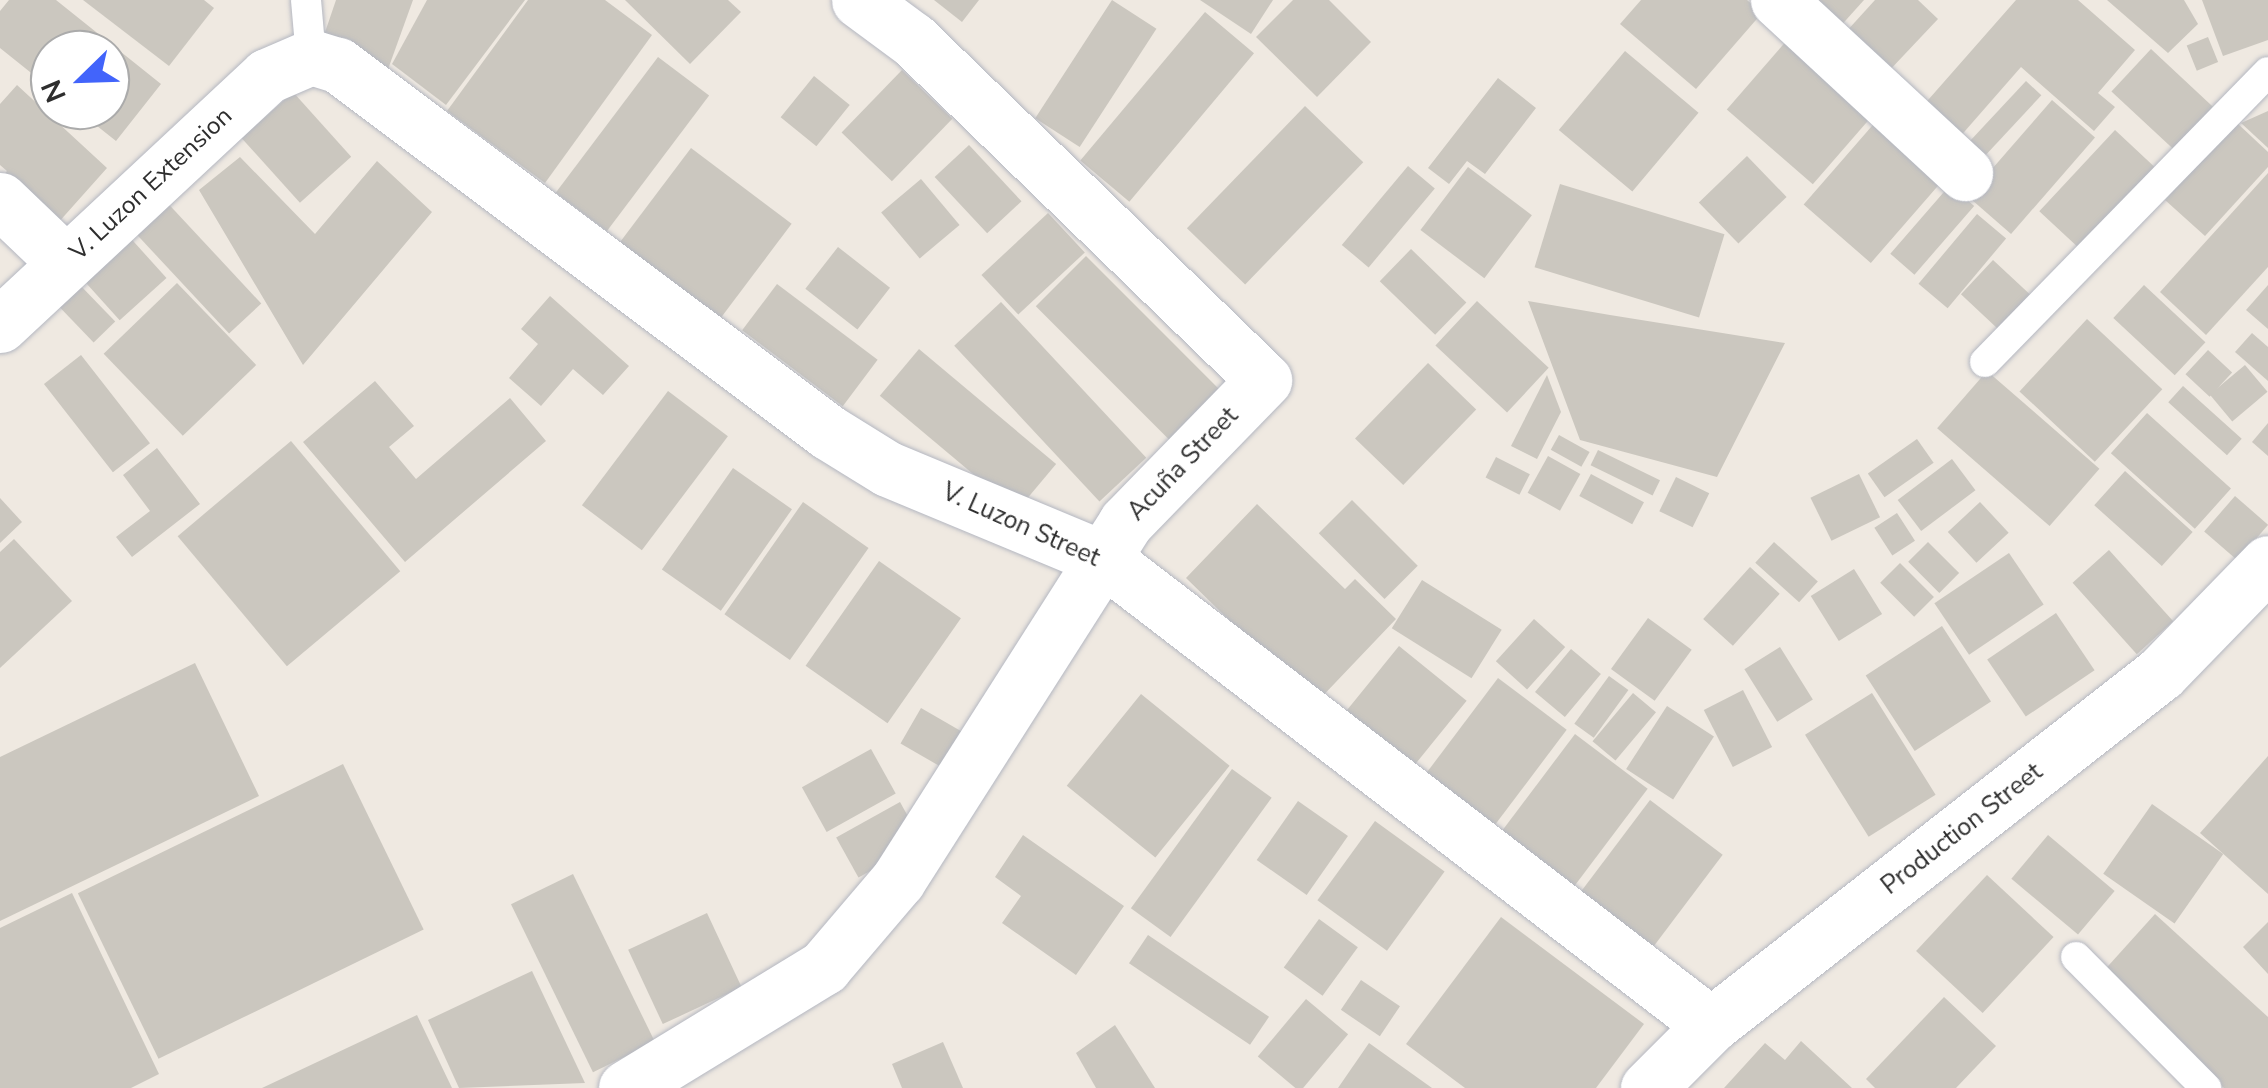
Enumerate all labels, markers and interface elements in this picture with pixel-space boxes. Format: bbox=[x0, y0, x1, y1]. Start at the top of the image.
north arrow bbox=[30, 30, 130, 130]
text: N bbox=[33, 74, 76, 108]
street label: V. Luzon Extension bbox=[64, 101, 238, 267]
street label: Acuña Street bbox=[1122, 401, 1244, 527]
street label: V. Luzon Street bbox=[937, 477, 1105, 573]
street label: Production Street bbox=[1876, 757, 2048, 901]

